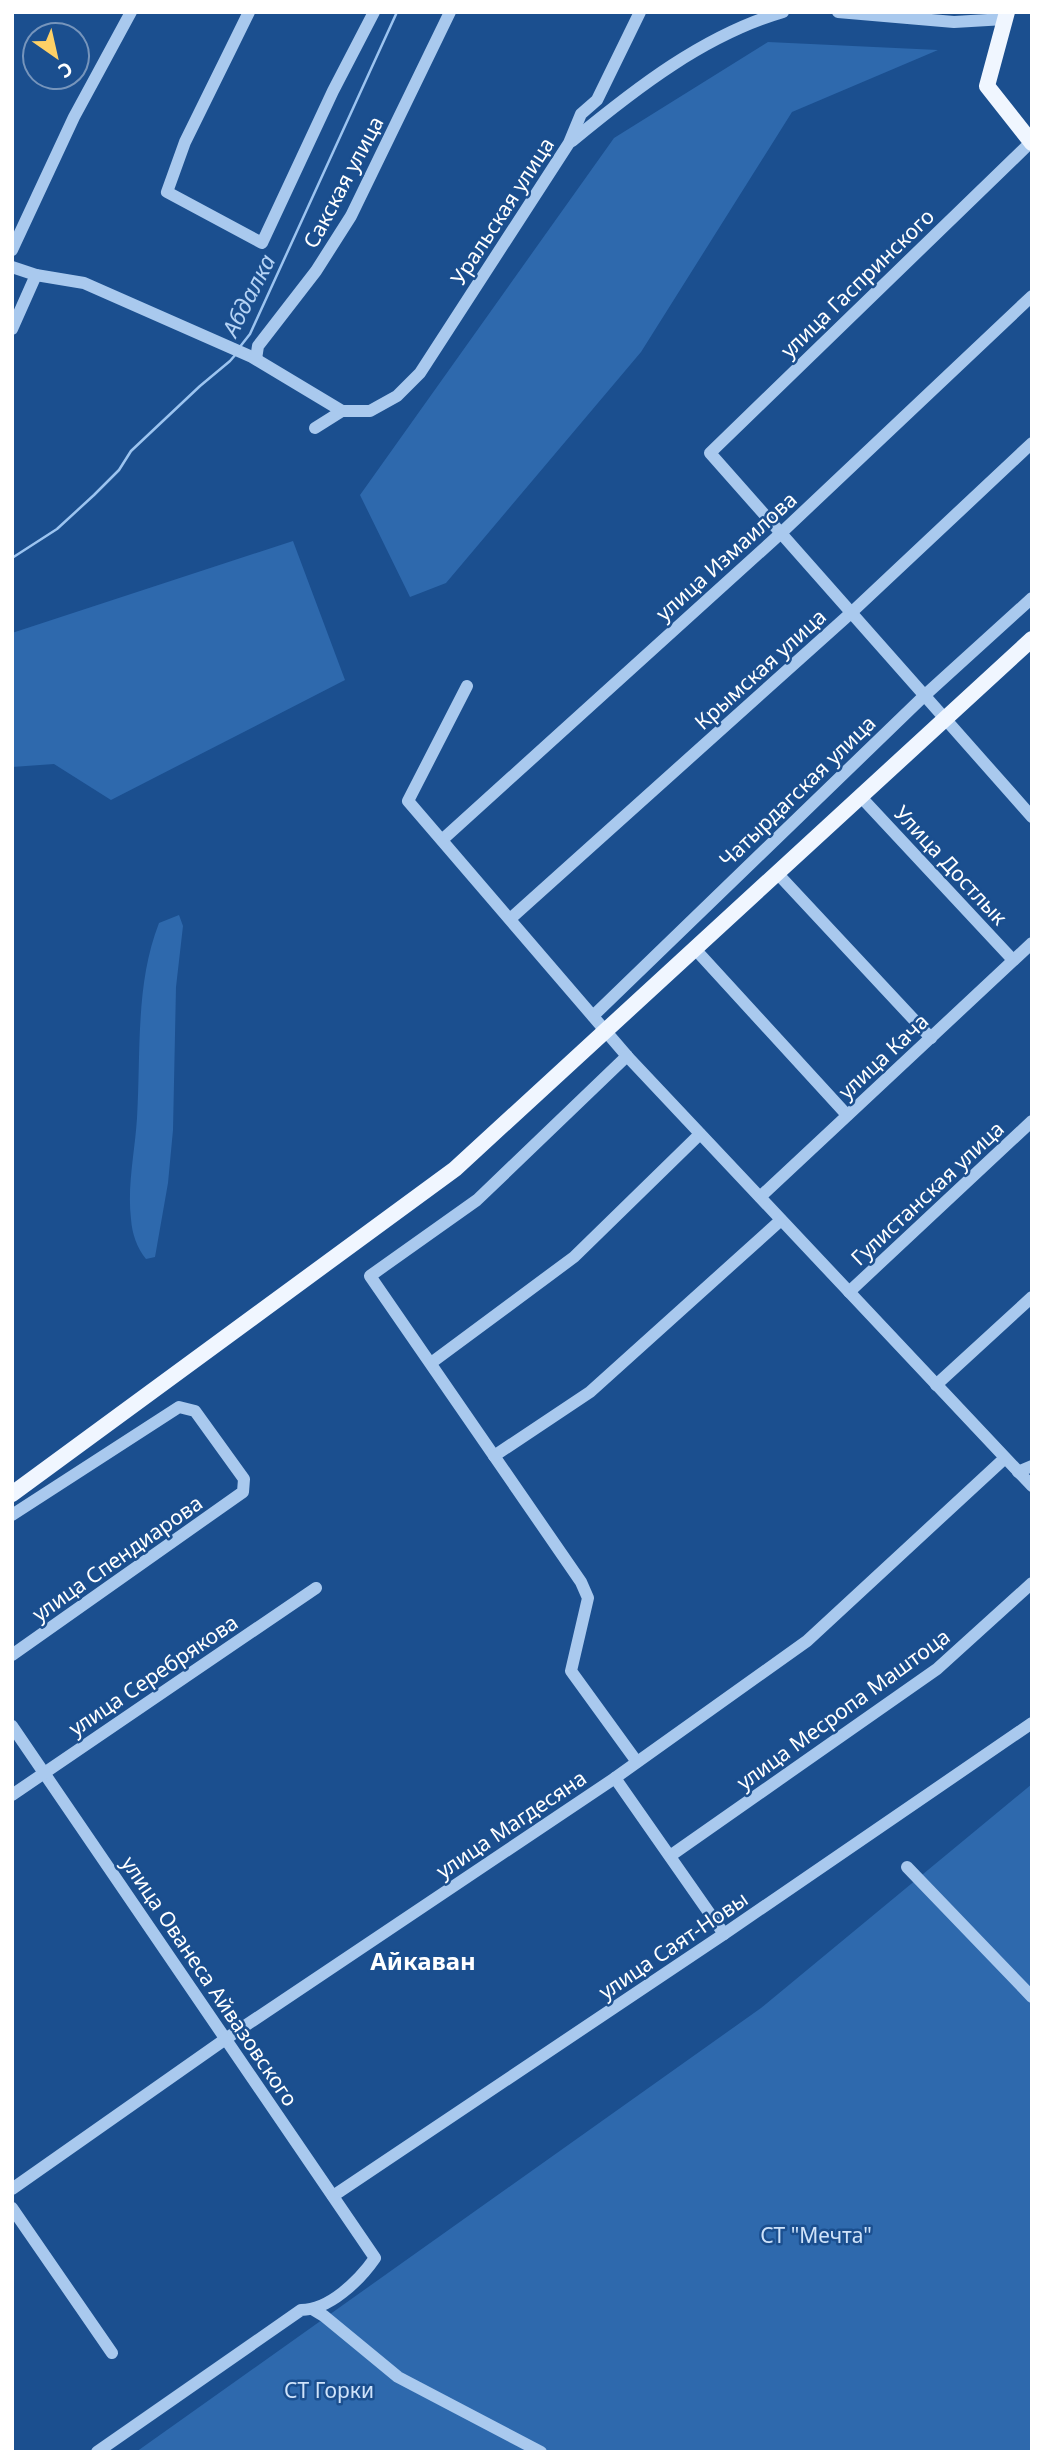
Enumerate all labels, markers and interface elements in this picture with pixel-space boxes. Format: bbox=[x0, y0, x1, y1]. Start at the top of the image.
north arrow bbox=[21, 21, 91, 91]
text: С bbox=[53, 56, 78, 84]
street label: Сакская улица bbox=[296, 111, 390, 253]
street label: Уральская улица bbox=[444, 132, 560, 290]
street label: улица Гаспринского bbox=[774, 202, 940, 364]
water label: Абдалка bbox=[213, 248, 282, 344]
street label: улица Измаилова bbox=[650, 485, 802, 627]
street label: Крымская улица bbox=[688, 602, 832, 736]
street label: Чатырдагская улица bbox=[713, 709, 881, 873]
street label: Улица Достлык bbox=[888, 799, 1014, 931]
street label: улица Кача bbox=[832, 1007, 934, 1105]
street label: Гулистанская улица bbox=[844, 1115, 1010, 1271]
street label: улица Спендиарова bbox=[26, 1489, 208, 1627]
street label: улица Серебрякова bbox=[63, 1608, 243, 1742]
street label: улица Месропа Маштоца bbox=[731, 1622, 955, 1796]
street label: улица Магдесяна bbox=[431, 1763, 591, 1885]
street label: улица Ованеса Айвазовского bbox=[116, 1850, 304, 2112]
street label: улица Саят-Новы bbox=[593, 1885, 753, 2005]
district label: Айкаван bbox=[370, 1944, 476, 1977]
park label: СТ "Мечта" bbox=[760, 2221, 872, 2249]
park label: СТ Горки bbox=[284, 2376, 374, 2404]

